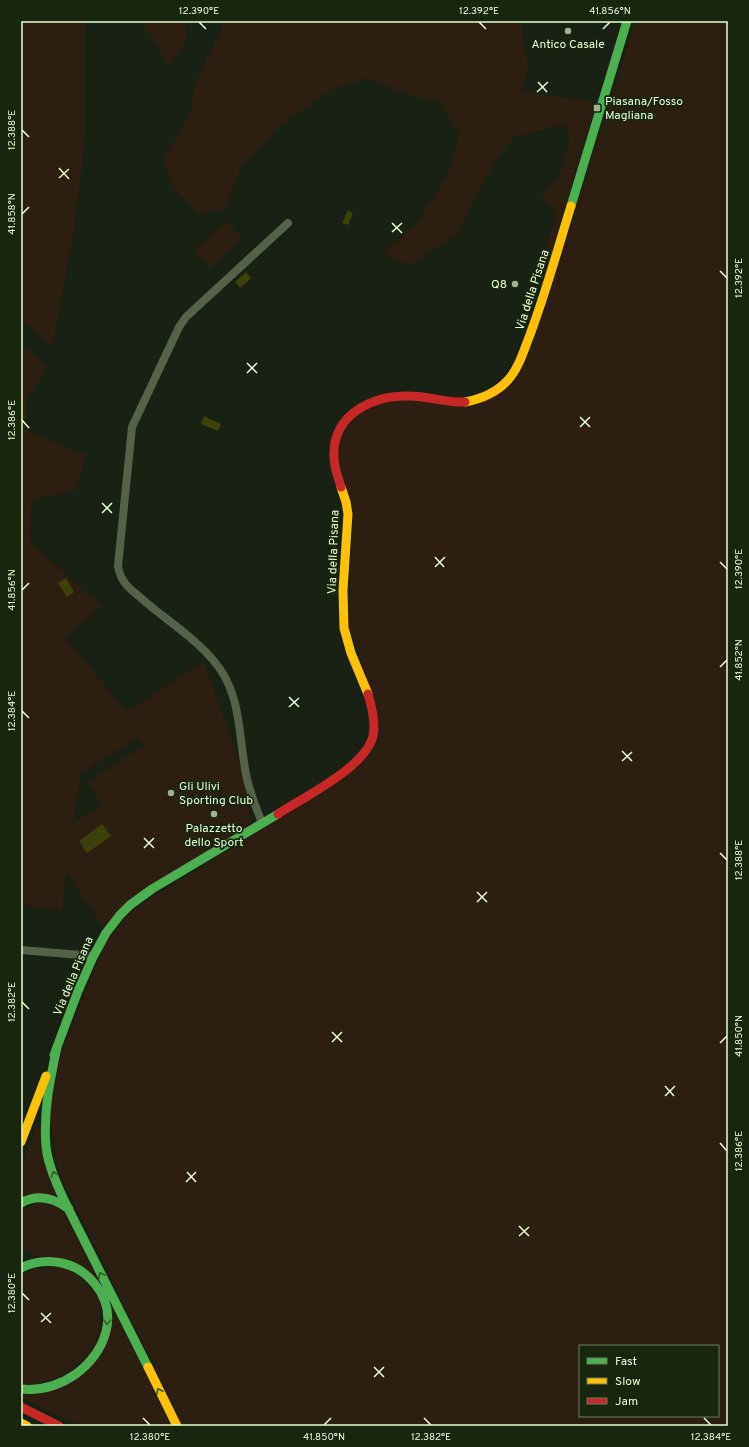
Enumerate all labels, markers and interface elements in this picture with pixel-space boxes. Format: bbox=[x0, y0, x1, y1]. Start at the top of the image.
text: 12.390°E bbox=[179, 5, 219, 18]
text: 12.392°E bbox=[459, 5, 499, 18]
text: 41.856°N bbox=[589, 5, 631, 18]
marker: Antico Casale bbox=[563, 26, 573, 36]
place label: Antico Casale bbox=[531, 37, 605, 53]
place label: Piasana/Fosso Magliana bbox=[605, 94, 683, 124]
marker: Piasana/Fosso Magliana bbox=[592, 103, 602, 113]
text: 12.388°E bbox=[6, 110, 19, 150]
text: 41.858°N bbox=[6, 193, 19, 235]
street label: Via della Pisana bbox=[512, 248, 554, 333]
text: 12.392°E bbox=[733, 258, 746, 298]
place label: Q8 bbox=[491, 277, 507, 293]
marker: Q8 bbox=[510, 279, 520, 289]
text: 12.386°E bbox=[6, 400, 19, 440]
street label: Via della Pisana bbox=[325, 510, 343, 594]
text: 12.390°E bbox=[733, 549, 746, 589]
text: 41.856°N bbox=[6, 569, 19, 611]
text: 41.852°N bbox=[733, 639, 746, 681]
text: 12.384°E bbox=[6, 691, 19, 731]
place label: Gli Ulivi Sporting Club bbox=[179, 779, 253, 809]
marker: Gli Ulivi Sporting Club bbox=[166, 788, 176, 798]
marker: Palazzetto dello Sport bbox=[209, 809, 219, 819]
place label: Palazzetto dello Sport bbox=[184, 821, 244, 851]
text: 12.388°E bbox=[733, 840, 746, 880]
street label: Via della Pisana bbox=[50, 934, 98, 1018]
text: 12.382°E bbox=[6, 982, 19, 1022]
text: 41.850°N bbox=[733, 1015, 746, 1057]
text: 12.386°E bbox=[733, 1131, 746, 1171]
one-way arrow bbox=[51, 1170, 59, 1178]
one-way arrow bbox=[99, 1272, 106, 1279]
text: 12.380°E bbox=[6, 1273, 19, 1313]
one-way arrow bbox=[103, 1319, 111, 1325]
legend bbox=[579, 1345, 719, 1417]
text: Fast bbox=[615, 1354, 637, 1370]
text: Slow bbox=[615, 1374, 641, 1390]
one-way arrow bbox=[156, 1388, 164, 1396]
text: Jam bbox=[615, 1394, 638, 1410]
text: 12.380°E bbox=[130, 1431, 170, 1444]
text: 41.850°N bbox=[303, 1431, 345, 1444]
text: 12.382°E bbox=[411, 1431, 451, 1444]
text: 12.384°E bbox=[691, 1431, 731, 1444]

